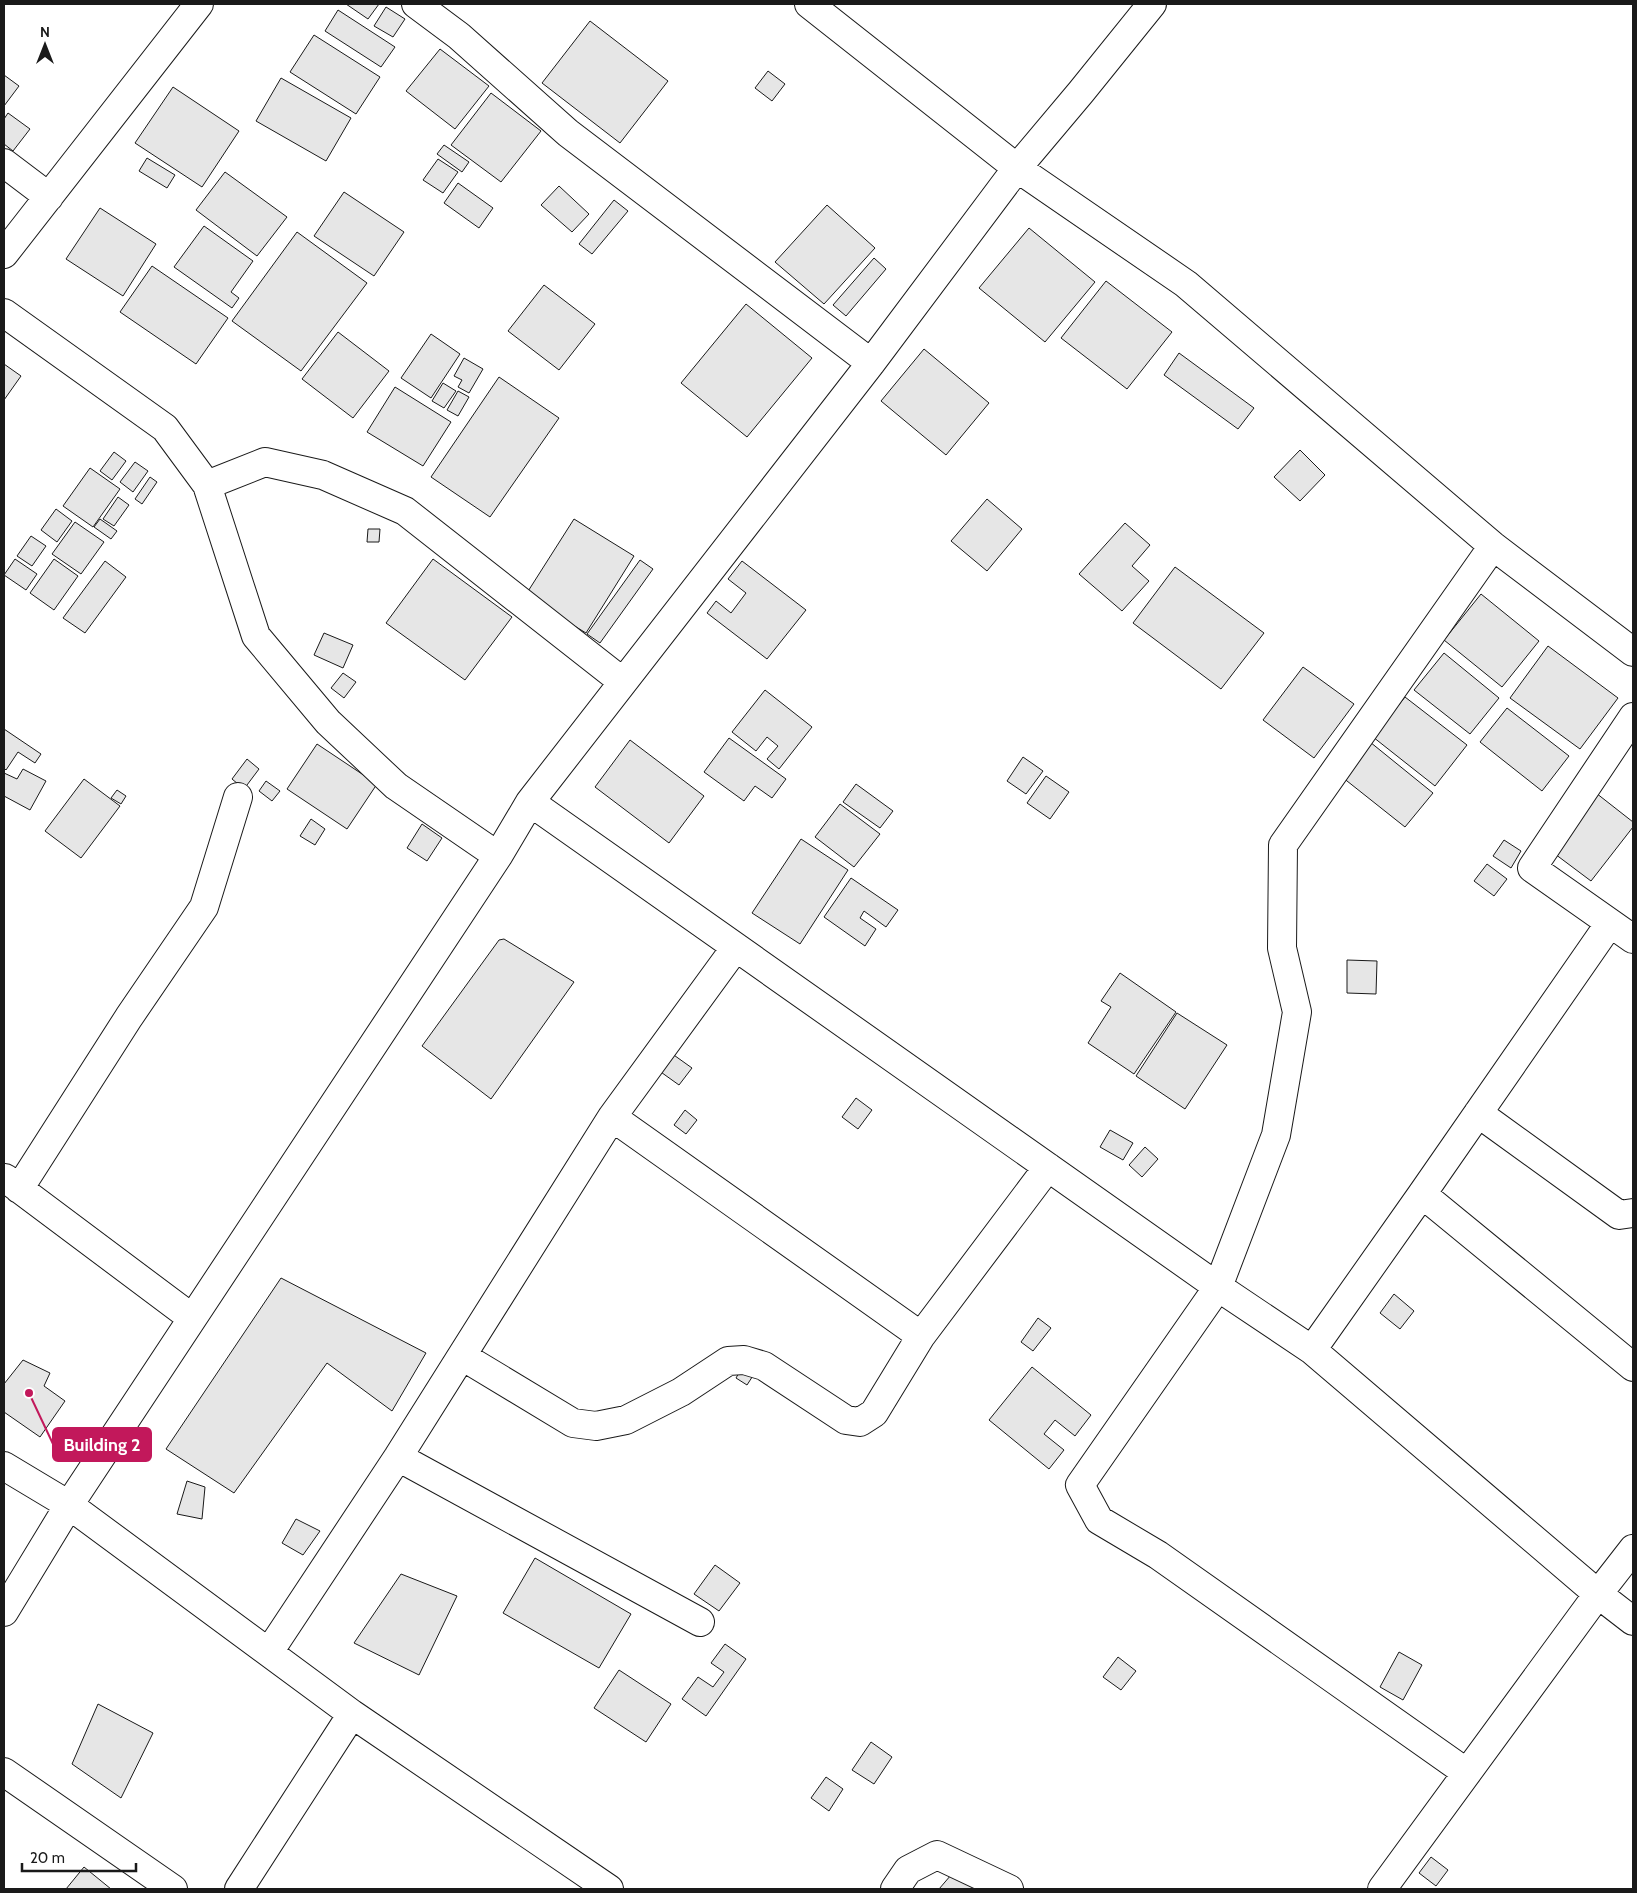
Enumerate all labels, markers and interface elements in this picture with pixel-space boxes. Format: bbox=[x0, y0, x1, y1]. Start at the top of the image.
north arrow bbox=[20, 20, 70, 70]
text: N bbox=[40, 23, 50, 41]
callout: Building 2 bbox=[53, 1428, 151, 1461]
text: Building 2 bbox=[63, 1434, 141, 1456]
scale bar bbox=[22, 1840, 136, 1872]
text: 20 m bbox=[30, 1849, 65, 1867]

